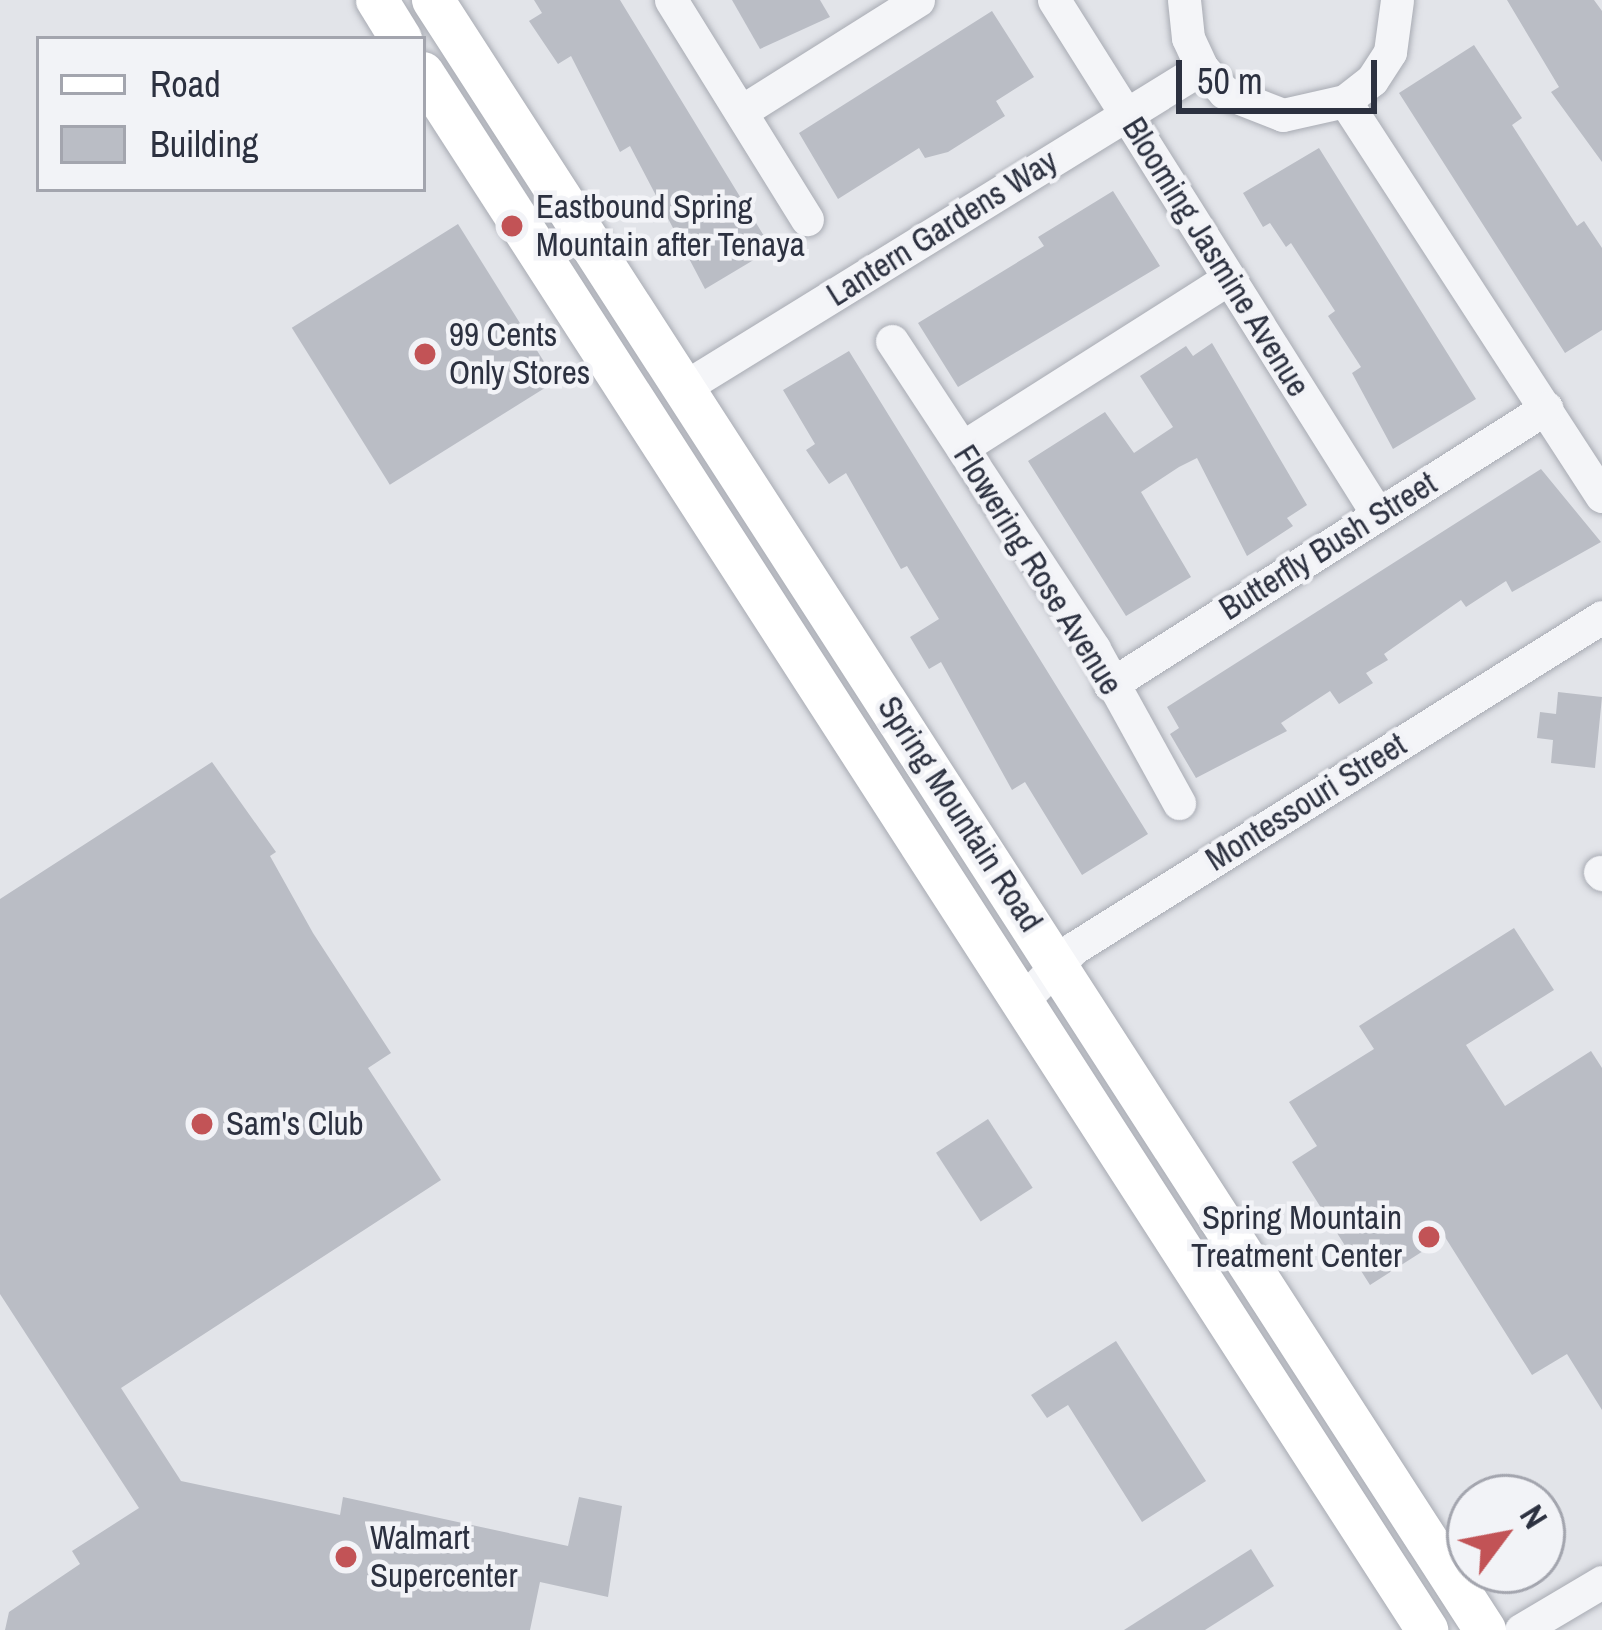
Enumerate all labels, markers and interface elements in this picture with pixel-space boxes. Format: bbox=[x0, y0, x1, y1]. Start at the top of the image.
legend bbox=[36, 36, 426, 192]
scale bar bbox=[1182, 36, 1383, 110]
text: 50 m bbox=[1197, 57, 1263, 105]
text: Road bbox=[150, 60, 221, 108]
street label: Blooming Jasmine Avenue bbox=[1114, 110, 1318, 404]
text: Building bbox=[150, 120, 258, 168]
street label: Lantern Gardens Way bbox=[820, 141, 1064, 315]
place label: Eastbound Spring Mountain after Tenaya bbox=[536, 187, 805, 265]
marker: Eastbound Spring Mountain after Tenaya bbox=[499, 213, 525, 239]
place label: 99 Cents Only Stores bbox=[449, 315, 590, 393]
marker: 99 Cents Only Stores bbox=[412, 341, 438, 367]
street label: Flowering Rose Avenue bbox=[945, 437, 1131, 703]
street label: Butterfly Bush Street bbox=[1212, 463, 1444, 629]
street label: Spring Mountain Road bbox=[869, 689, 1051, 939]
street label: Montessouri Street bbox=[1199, 725, 1413, 879]
place label: Sam's Club bbox=[226, 1104, 364, 1144]
marker: Sam's Club bbox=[189, 1111, 215, 1137]
place label: Spring Mountain Treatment Center bbox=[1191, 1198, 1402, 1276]
marker: Spring Mountain Treatment Center bbox=[1413, 1221, 1445, 1253]
north arrow bbox=[1446, 1474, 1566, 1594]
text: N bbox=[1510, 1497, 1558, 1536]
place label: Walmart Supercenter bbox=[370, 1518, 517, 1596]
marker: Walmart Supercenter bbox=[333, 1544, 359, 1570]

